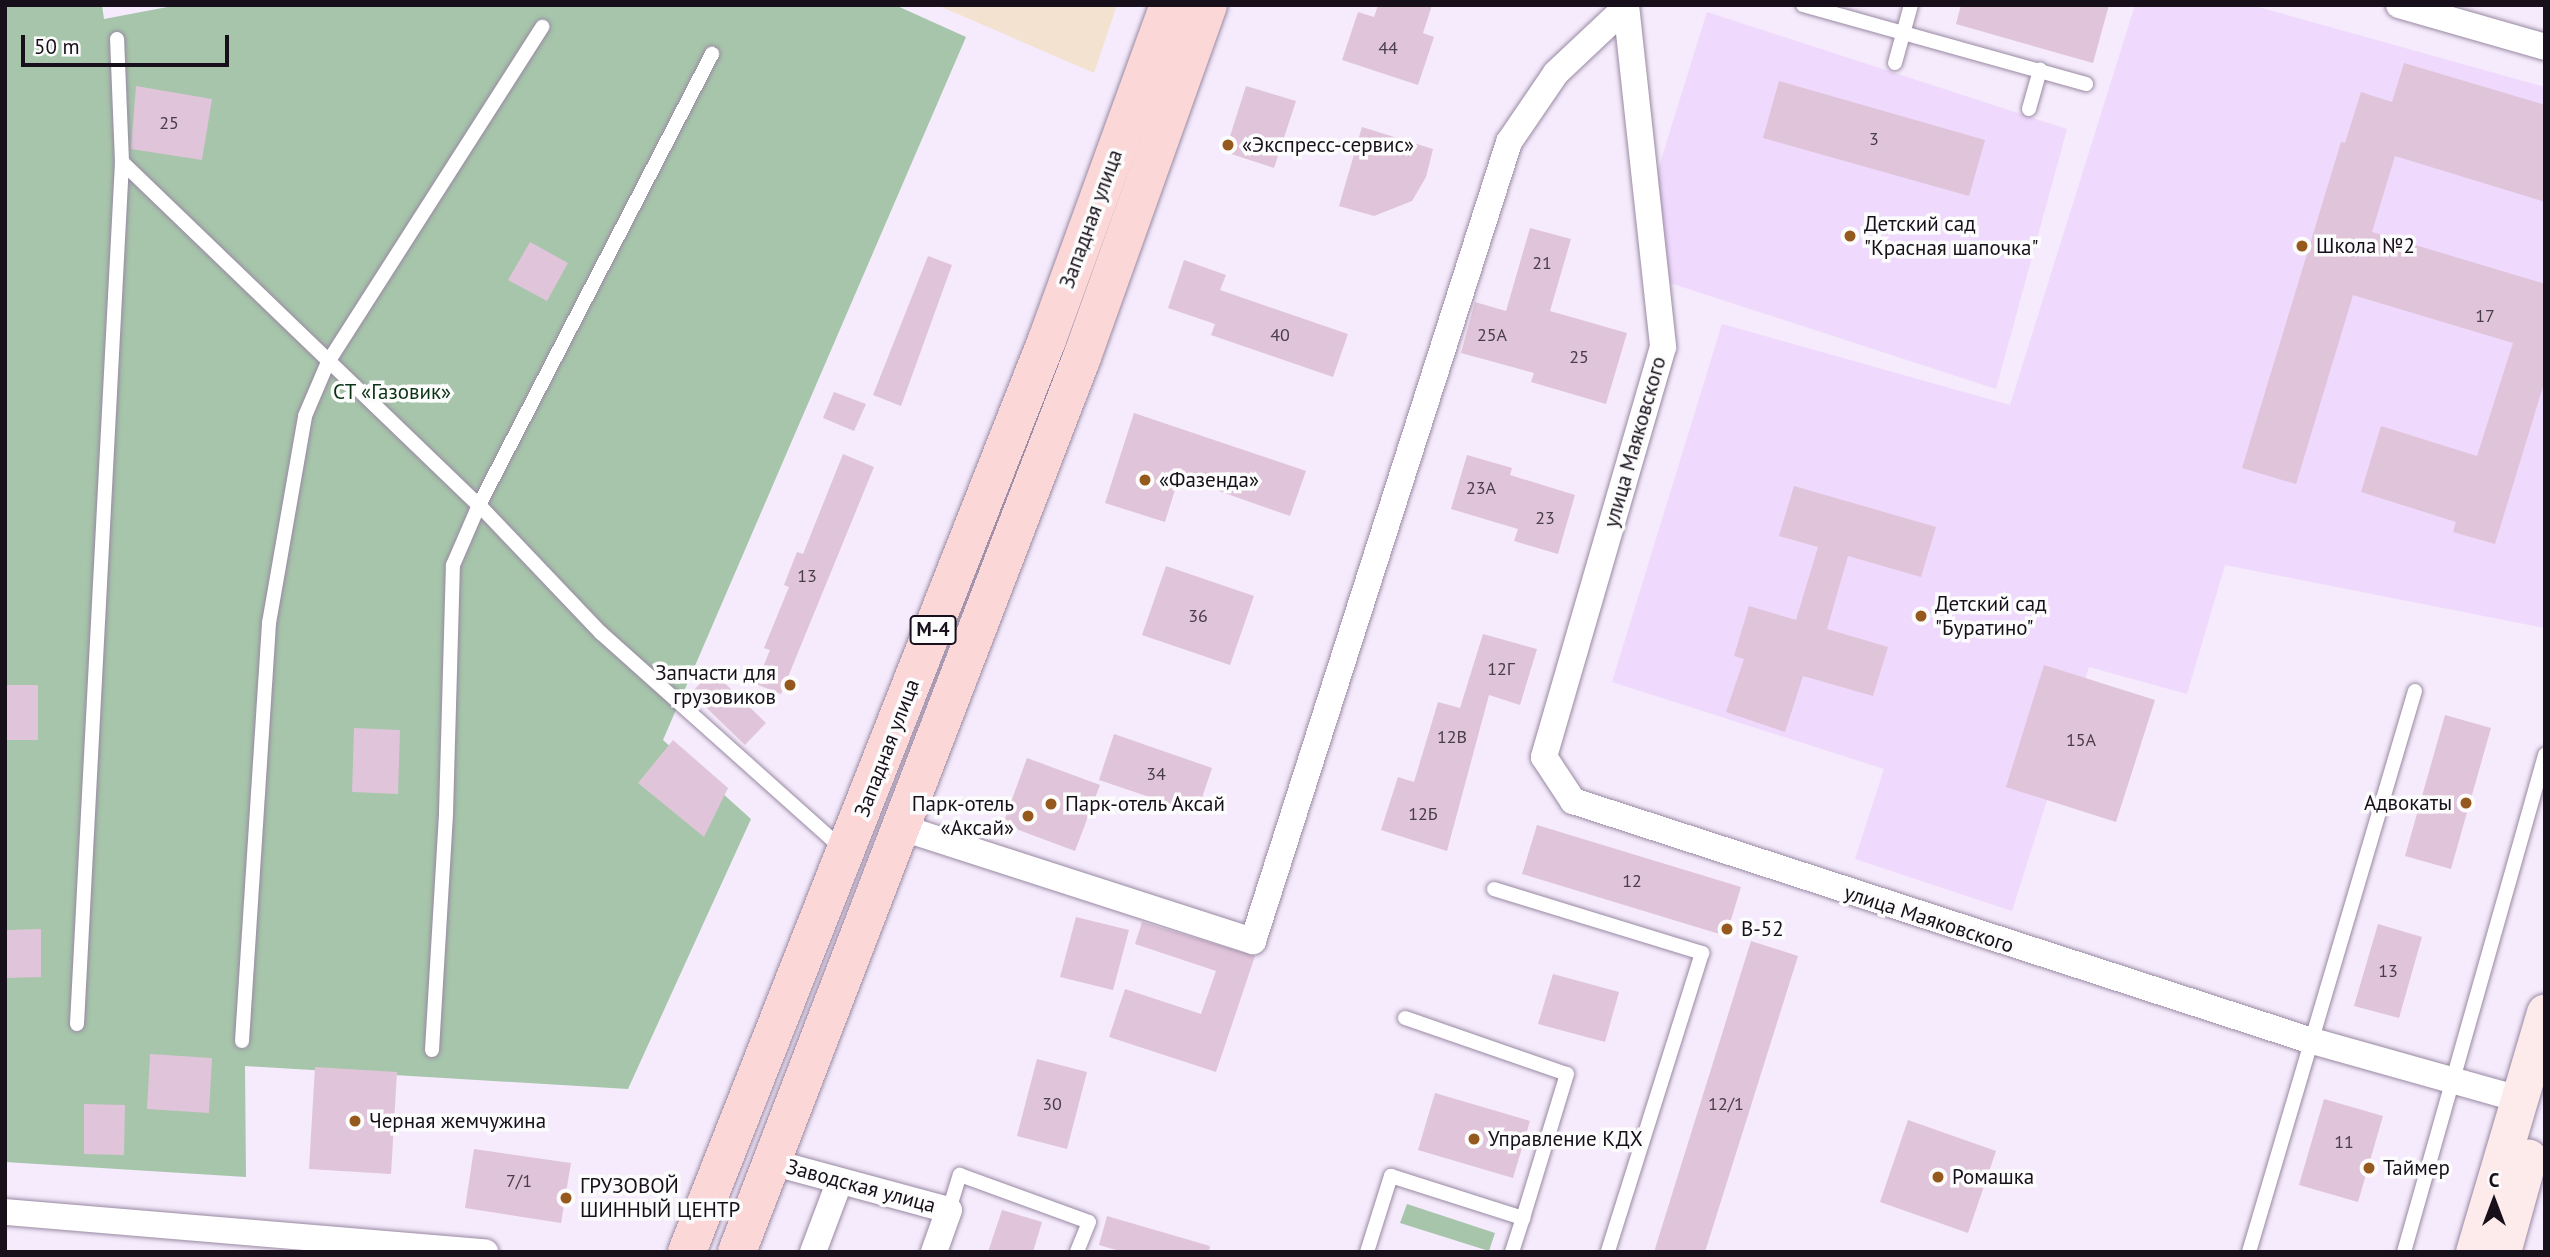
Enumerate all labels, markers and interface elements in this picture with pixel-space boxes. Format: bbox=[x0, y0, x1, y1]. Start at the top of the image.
scale bar bbox=[24, 21, 233, 65]
text: 50 m bbox=[34, 33, 80, 60]
house number: 44 bbox=[1378, 37, 1398, 59]
house number: 25 bbox=[159, 112, 179, 134]
house number: 3 bbox=[1869, 128, 1879, 150]
place label: «Экспресс-сервис» bbox=[1242, 132, 1414, 158]
marker: «Экспресс-сервис» bbox=[1220, 137, 1236, 153]
street label: Западная улица bbox=[1054, 146, 1128, 292]
place label: Детский сад "Красная шапочка" bbox=[1864, 211, 2039, 261]
marker: Детский сад "Красная шапочка" bbox=[1842, 228, 1858, 244]
place label: Школа №2 bbox=[2316, 233, 2415, 259]
marker: Школа №2 bbox=[2294, 238, 2310, 254]
house number: 21 bbox=[1532, 252, 1552, 274]
house number: 17 bbox=[2475, 305, 2495, 327]
house number: 40 bbox=[1270, 324, 1290, 346]
house number: 25А bbox=[1477, 324, 1507, 346]
house number: 25 bbox=[1569, 346, 1589, 368]
street label: улица Маяковского bbox=[1599, 354, 1671, 530]
park label: СТ «Газовик» bbox=[333, 379, 451, 405]
place label: «Фазенда» bbox=[1159, 467, 1259, 493]
marker: «Фазенда» bbox=[1137, 472, 1153, 488]
house number: 23А bbox=[1466, 477, 1496, 499]
house number: 23 bbox=[1535, 507, 1555, 529]
house number: 13 bbox=[797, 565, 817, 587]
place label: Детский сад "Буратино" bbox=[1935, 591, 2047, 641]
house number: 36 bbox=[1188, 605, 1208, 627]
marker: Детский сад "Буратино" bbox=[1913, 608, 1929, 624]
road number: М-4 bbox=[908, 614, 958, 646]
house number: 12Г bbox=[1487, 658, 1515, 680]
place label: Запчасти для грузовиков bbox=[655, 660, 776, 710]
street label: Западная улица bbox=[849, 676, 925, 820]
marker: Запчасти для грузовиков bbox=[782, 677, 798, 693]
house number: 12В bbox=[1437, 726, 1467, 748]
house number: 15А bbox=[2066, 729, 2096, 751]
house number: 34 bbox=[1146, 763, 1166, 785]
place label: Адвокаты bbox=[2364, 790, 2452, 816]
place label: Парк-отель «Аксай» bbox=[912, 791, 1014, 841]
place label: Парк-отель Аксай bbox=[1065, 791, 1226, 817]
marker: Адвокаты bbox=[2458, 795, 2474, 811]
marker: Парк-отель Аксай bbox=[1043, 796, 1059, 812]
house number: 12Б bbox=[1408, 803, 1438, 825]
marker: Парк-отель «Аксай» bbox=[1020, 808, 1036, 824]
house number: 12 bbox=[1622, 870, 1642, 892]
street label: улица Маяковского bbox=[1841, 880, 2017, 958]
place label: В-52 bbox=[1741, 916, 1784, 942]
marker: В-52 bbox=[1719, 921, 1735, 937]
house number: 13 bbox=[2378, 960, 2398, 982]
house number: 30 bbox=[1042, 1093, 1062, 1115]
house number: 12/1 bbox=[1708, 1093, 1744, 1115]
place label: Черная жемчужина bbox=[369, 1108, 546, 1134]
marker: Черная жемчужина bbox=[347, 1113, 363, 1129]
place label: Управление КДХ bbox=[1488, 1126, 1643, 1152]
marker: Управление КДХ bbox=[1466, 1131, 1482, 1147]
house number: 11 bbox=[2334, 1131, 2354, 1153]
street label: Заводская улица bbox=[784, 1154, 938, 1218]
place label: Таймер bbox=[2383, 1155, 2450, 1181]
marker: Таймер bbox=[2361, 1160, 2377, 1176]
place label: Ромашка bbox=[1952, 1164, 2034, 1190]
north arrow bbox=[2459, 1166, 2529, 1236]
text: С bbox=[2489, 1168, 2499, 1192]
marker: Ромашка bbox=[1930, 1169, 1946, 1185]
house number: 7/1 bbox=[506, 1170, 532, 1192]
place label: ГРУЗОВОЙ ШИННЫЙ ЦЕНТР bbox=[580, 1173, 740, 1223]
marker: ГРУЗОВОЙ ШИННЫЙ ЦЕНТР bbox=[558, 1190, 574, 1206]

